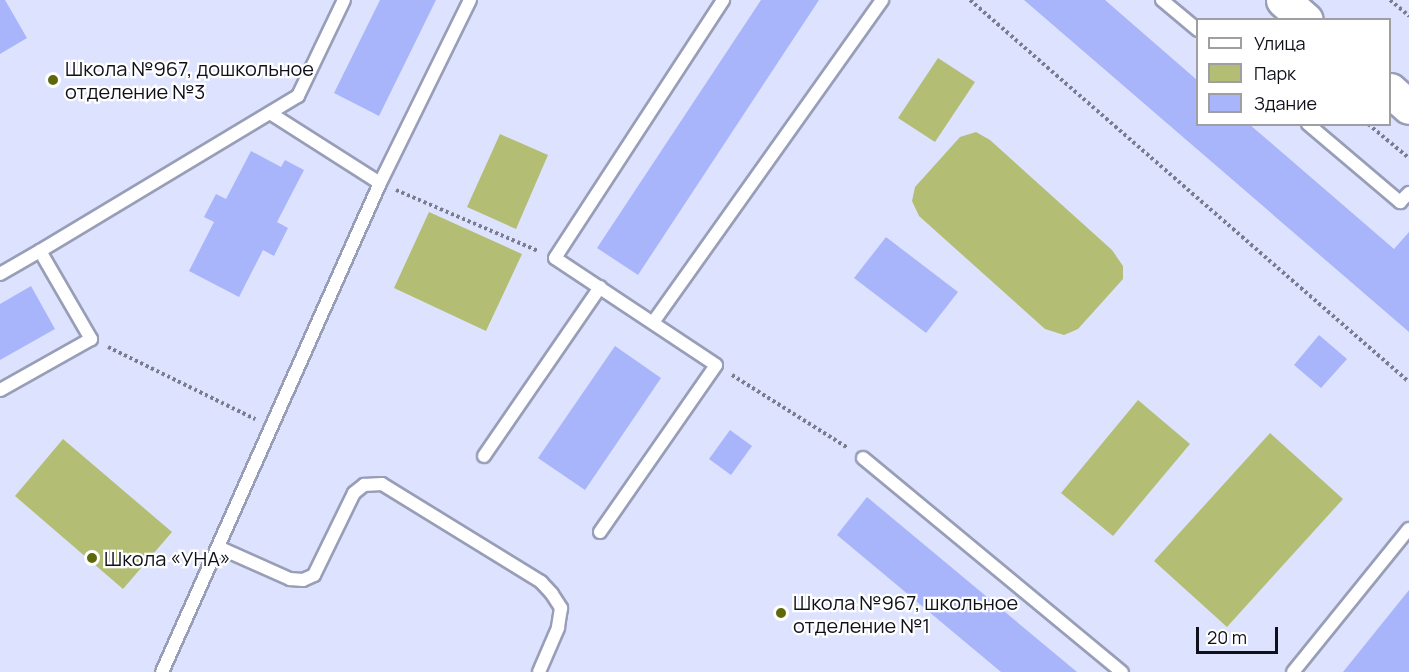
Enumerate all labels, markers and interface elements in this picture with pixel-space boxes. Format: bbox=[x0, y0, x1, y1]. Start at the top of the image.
legend bbox=[1196, 18, 1391, 126]
text: Улица bbox=[1254, 31, 1306, 55]
place label: Школа №967, дошкольное отделение №3 bbox=[65, 56, 315, 103]
text: Парк bbox=[1254, 61, 1296, 85]
marker: Школа №967, дошкольное отделение №3 bbox=[46, 73, 60, 87]
text: Здание bbox=[1254, 91, 1317, 115]
place label: Школа «УНА» bbox=[104, 546, 231, 570]
marker: Школа «УНА» bbox=[85, 551, 99, 565]
place label: Школа №967, школьное отделение №1 bbox=[793, 590, 1020, 637]
marker: Школа №967, школьное отделение №1 bbox=[774, 606, 788, 620]
scale bar bbox=[1199, 615, 1282, 653]
text: 20 m bbox=[1207, 625, 1247, 649]

